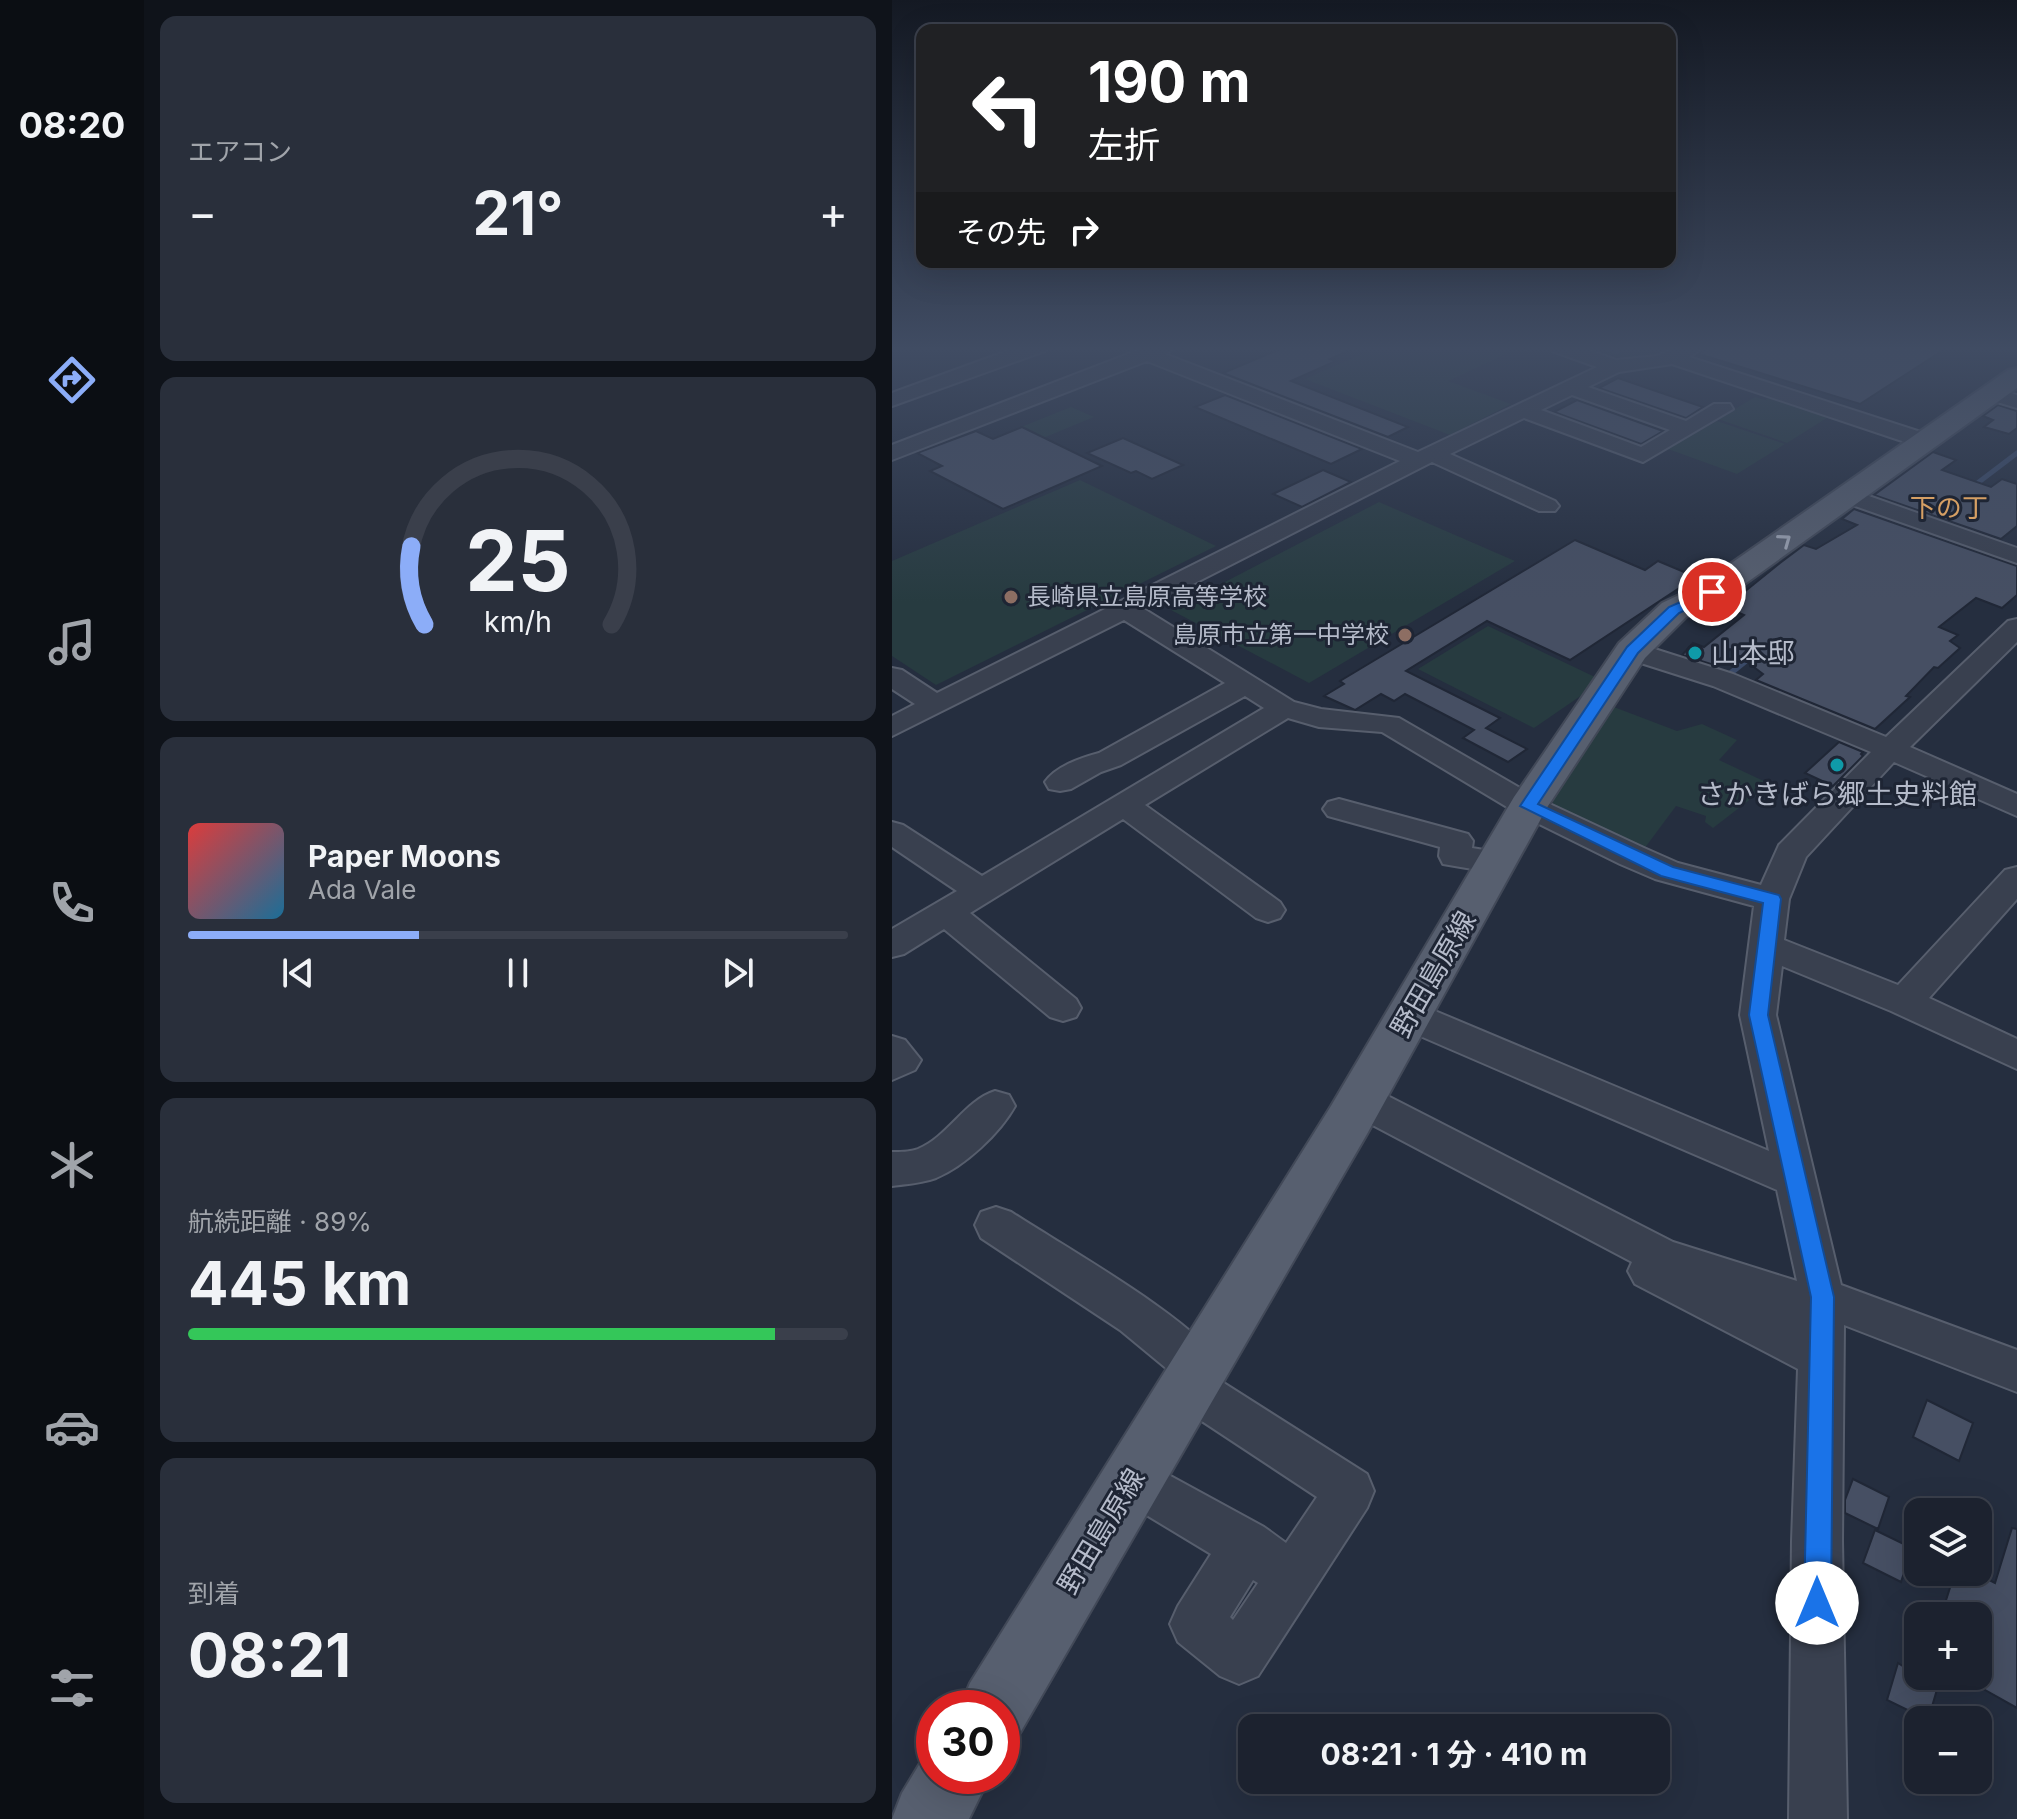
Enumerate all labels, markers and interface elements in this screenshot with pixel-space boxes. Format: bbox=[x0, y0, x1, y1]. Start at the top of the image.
text: 190 m bbox=[1088, 48, 1251, 116]
icon: left bbox=[956, 56, 1060, 160]
text: 08:20 bbox=[19, 103, 125, 147]
text: 左折 bbox=[1088, 123, 1160, 167]
text: エアコン bbox=[188, 136, 292, 167]
text: 21° bbox=[472, 177, 564, 249]
text: − bbox=[188, 186, 217, 240]
text: + bbox=[819, 186, 848, 240]
icon: right bbox=[1062, 208, 1106, 252]
text: その先 bbox=[956, 214, 1046, 250]
icon: directions bbox=[44, 352, 100, 408]
district label: 下の丁 bbox=[1910, 492, 1988, 523]
text: 25 bbox=[465, 509, 571, 610]
one-way arrow bbox=[1776, 535, 1790, 549]
pin bbox=[1678, 558, 1746, 626]
icon: arrive bbox=[1690, 570, 1734, 614]
place label: 長崎県立島原高等学校 bbox=[1027, 582, 1267, 611]
marker: 長崎県立島原高等学校 bbox=[1002, 588, 1020, 606]
text: km/h bbox=[484, 604, 552, 639]
icon: music bbox=[44, 614, 100, 670]
place label: 島原市立第一中学校 bbox=[1173, 620, 1389, 649]
marker: 島原市立第一中学校 bbox=[1396, 626, 1414, 644]
place label: 山本邸 bbox=[1711, 636, 1795, 670]
marker: 山本邸 bbox=[1686, 644, 1704, 662]
marker: さかきばら郷土史料館 bbox=[1828, 756, 1846, 774]
place label: さかきばら郷土史料館 bbox=[1697, 777, 1977, 811]
text: Paper Moons bbox=[308, 838, 501, 874]
text: Ada Vale bbox=[308, 874, 416, 905]
icon: phone bbox=[44, 875, 100, 931]
street label: 野田島原線 bbox=[1383, 905, 1483, 1043]
icon: previous bbox=[276, 951, 320, 995]
icon: pause bbox=[496, 951, 540, 995]
icon: next bbox=[716, 951, 760, 995]
icon: climate bbox=[44, 1137, 100, 1193]
text: 航続距離 · 89% bbox=[188, 1206, 372, 1237]
text: 445 km bbox=[188, 1247, 411, 1319]
icon: car bbox=[44, 1399, 100, 1455]
street label: 野田島原線 bbox=[1050, 1462, 1152, 1600]
map controls bbox=[1904, 1498, 1992, 1794]
button: layers bbox=[1904, 1498, 1992, 1586]
position arrow bbox=[1775, 1561, 1859, 1645]
text: 到着 bbox=[188, 1578, 240, 1609]
button: + bbox=[1904, 1602, 1992, 1690]
text: 08:21 bbox=[188, 1619, 351, 1691]
icon: filters bbox=[44, 1660, 100, 1716]
speed limit sign: 30 bbox=[916, 1690, 1020, 1794]
button: − bbox=[1904, 1706, 1992, 1794]
text: 08:21 · 1 分 · 410 m bbox=[1321, 1736, 1587, 1772]

